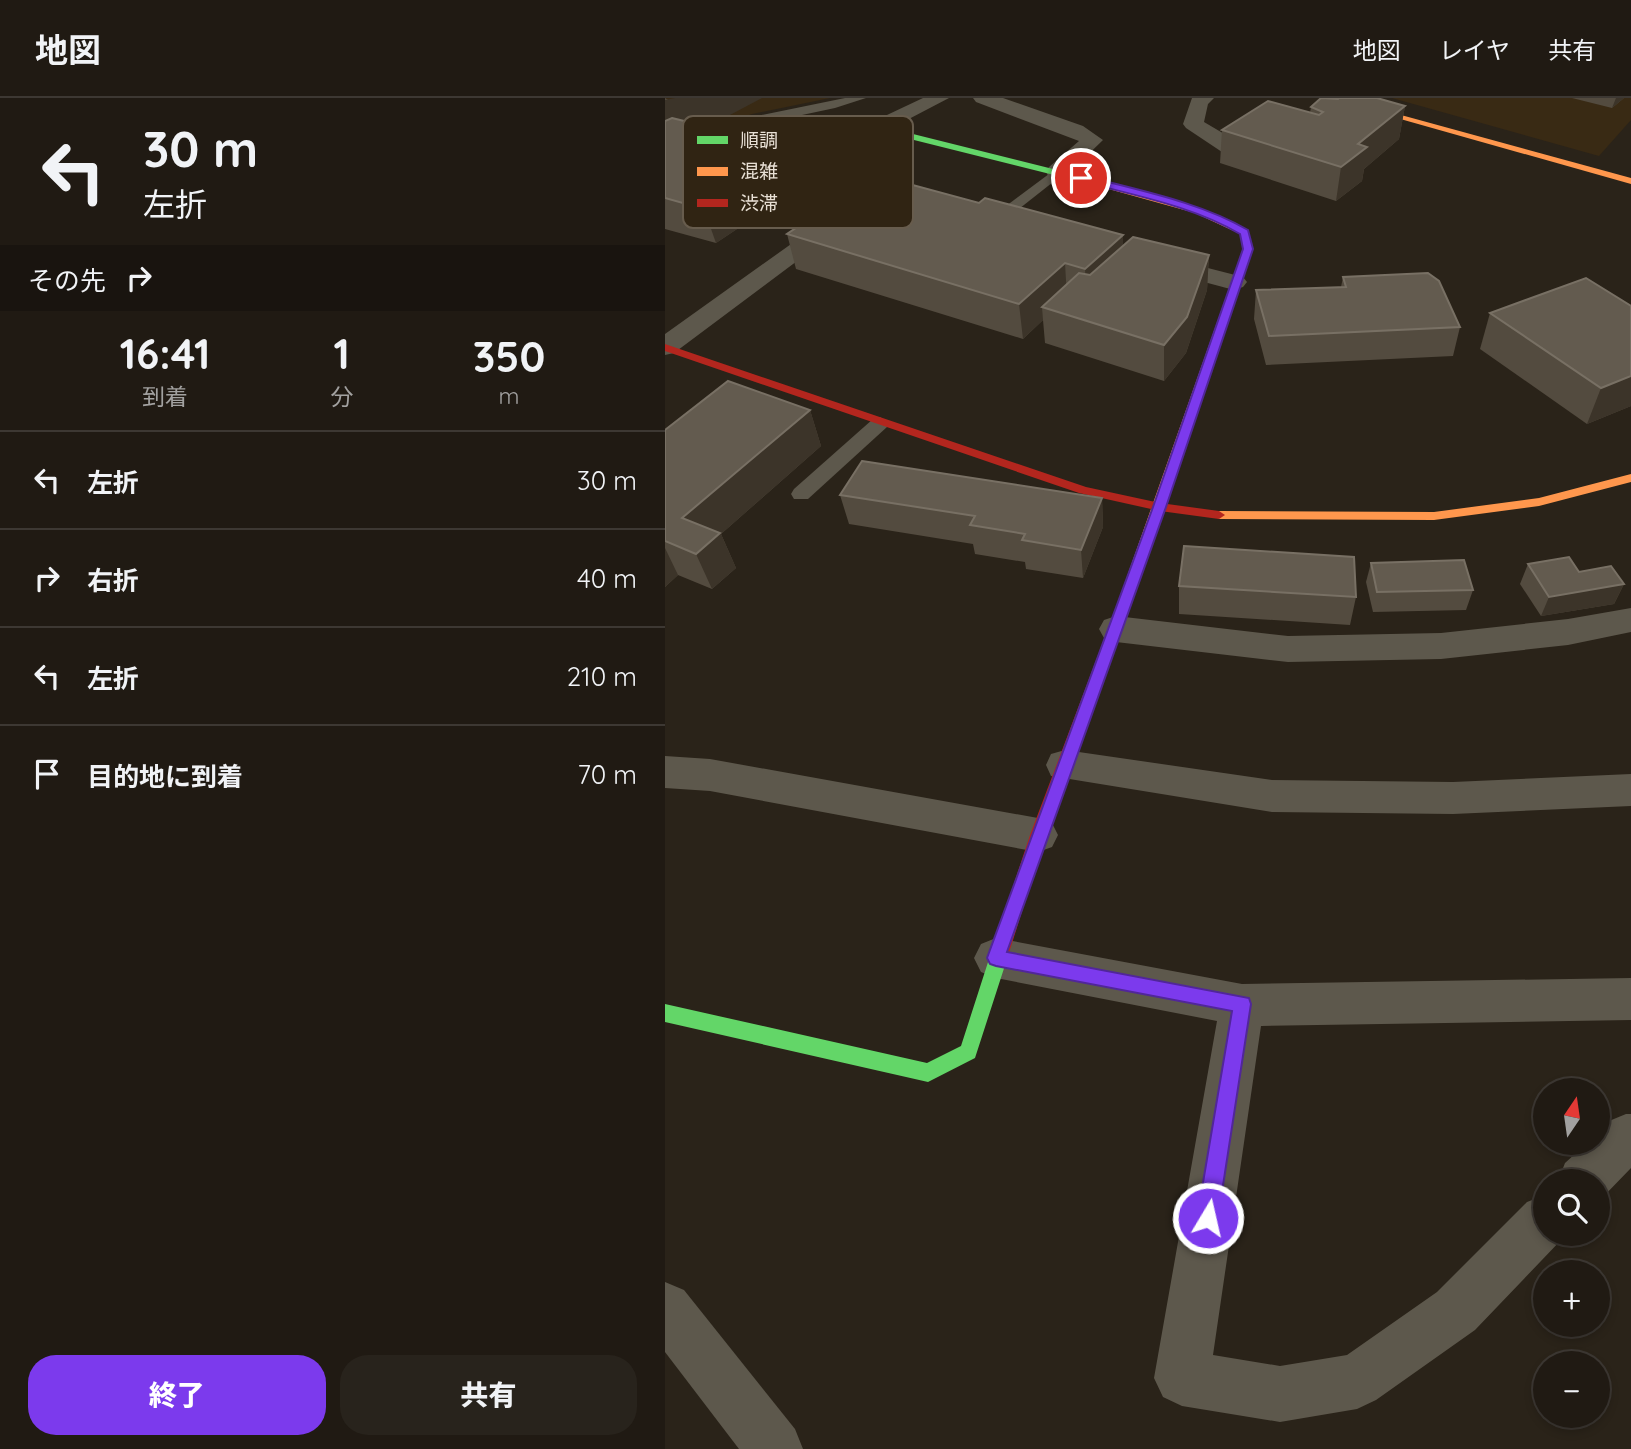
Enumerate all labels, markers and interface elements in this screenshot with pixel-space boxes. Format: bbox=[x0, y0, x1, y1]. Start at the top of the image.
text: 地図 bbox=[35, 29, 101, 70]
text: 地図 bbox=[1353, 35, 1401, 65]
text: レイヤ bbox=[1439, 35, 1510, 65]
text: 共有 bbox=[1548, 35, 1596, 65]
legend bbox=[683, 116, 913, 228]
text: 30 m bbox=[143, 118, 258, 179]
icon: left bbox=[28, 126, 119, 217]
text: 順調 bbox=[740, 128, 778, 152]
pin bbox=[1051, 148, 1111, 208]
text: 混雑 bbox=[740, 159, 778, 183]
icon: arrive bbox=[1062, 159, 1100, 197]
text: 左折 bbox=[143, 184, 207, 224]
text: 渋滞 bbox=[740, 191, 778, 215]
icon: right bbox=[120, 259, 158, 297]
text: その先 bbox=[28, 264, 106, 297]
text: 16:41 bbox=[120, 327, 210, 380]
text: 1 bbox=[333, 327, 350, 380]
text: 350 bbox=[473, 330, 545, 383]
text: m bbox=[499, 381, 520, 410]
text: 到着 bbox=[142, 382, 188, 411]
text: 分 bbox=[330, 382, 353, 411]
icon: left bbox=[28, 461, 66, 499]
text: 30 m bbox=[577, 464, 637, 497]
text: 左折 bbox=[87, 466, 139, 499]
icon: right bbox=[28, 559, 66, 597]
text: 40 m bbox=[577, 562, 637, 595]
text: 右折 bbox=[87, 564, 139, 597]
icon: left bbox=[28, 657, 66, 695]
text: 210 m bbox=[567, 660, 637, 693]
text: 左折 bbox=[87, 662, 139, 695]
icon: arrive bbox=[28, 755, 66, 793]
text: 70 m bbox=[577, 758, 637, 791]
text: 目的地に到着 bbox=[87, 760, 243, 793]
north arrow bbox=[1533, 1078, 1610, 1155]
map controls bbox=[1533, 1078, 1610, 1428]
button: search bbox=[1533, 1169, 1610, 1246]
position arrow bbox=[1171, 1181, 1245, 1255]
button: + bbox=[1533, 1260, 1610, 1337]
button: − bbox=[1533, 1351, 1610, 1428]
button: 終了 bbox=[28, 1355, 326, 1435]
button: 共有 bbox=[340, 1355, 637, 1435]

